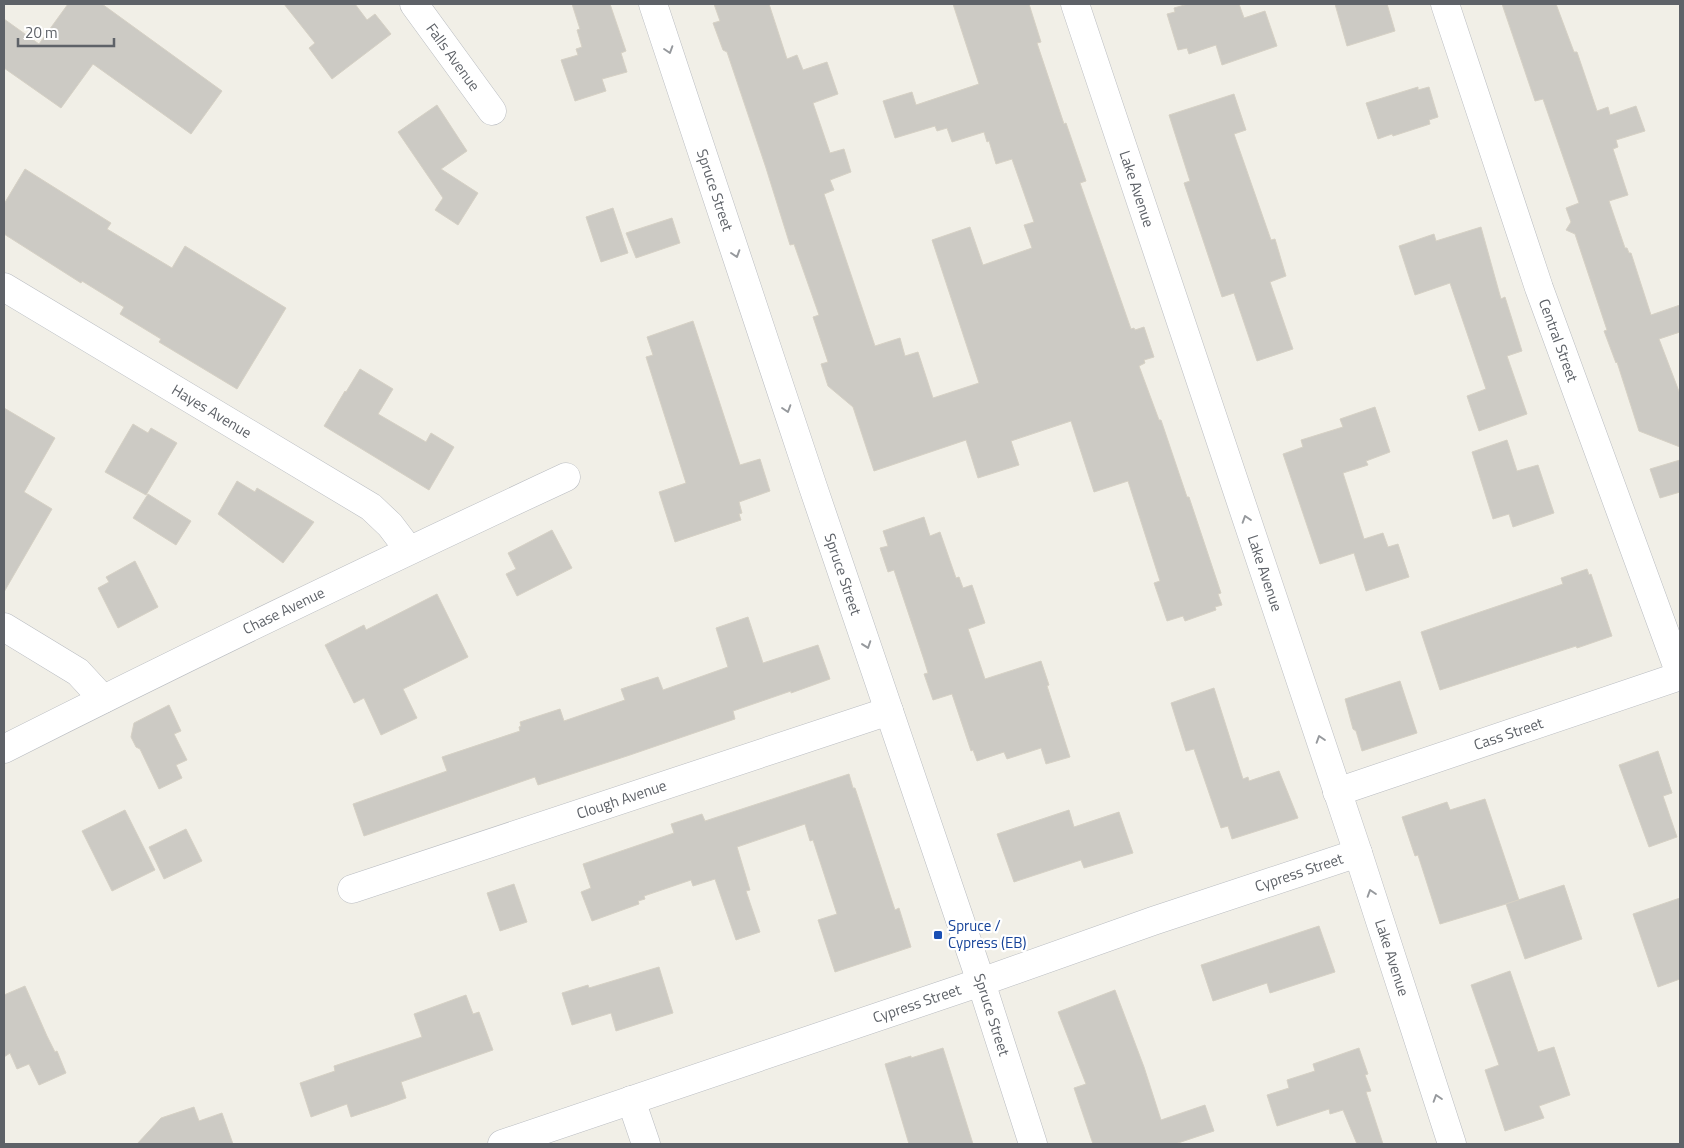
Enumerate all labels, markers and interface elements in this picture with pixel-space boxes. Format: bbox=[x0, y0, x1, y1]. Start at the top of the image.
scale bar bbox=[18, 15, 114, 47]
street label: Falls Avenue bbox=[421, 18, 486, 96]
text: 20 m bbox=[25, 21, 58, 44]
one-way arrow bbox=[663, 45, 673, 54]
street label: Spruce Street bbox=[691, 146, 740, 235]
street label: Lake Avenue bbox=[1114, 147, 1161, 230]
one-way arrow bbox=[730, 250, 740, 258]
street label: Central Street bbox=[1533, 295, 1585, 386]
street label: Hayes Avenue bbox=[168, 378, 256, 444]
one-way arrow bbox=[781, 404, 791, 412]
one-way arrow bbox=[1242, 515, 1252, 523]
street label: Spruce Street bbox=[819, 530, 868, 619]
street label: Lake Avenue bbox=[1242, 532, 1289, 614]
street label: Chase Avenue bbox=[239, 581, 328, 640]
one-way arrow bbox=[861, 641, 871, 649]
street label: Cass Street bbox=[1471, 711, 1547, 756]
one-way arrow bbox=[1315, 735, 1325, 744]
street label: Clough Avenue bbox=[573, 774, 669, 825]
street label: Cypress Street bbox=[1252, 847, 1347, 897]
one-way arrow bbox=[1367, 890, 1377, 898]
place label: Spruce / Cypress (EB) bbox=[948, 914, 1026, 954]
street label: Lake Avenue bbox=[1369, 916, 1415, 999]
marker: Spruce / Cypress (EB) bbox=[932, 929, 944, 941]
street label: Spruce Street bbox=[968, 970, 1016, 1059]
street label: Cypress Street bbox=[870, 977, 965, 1029]
one-way arrow bbox=[1433, 1094, 1443, 1103]

